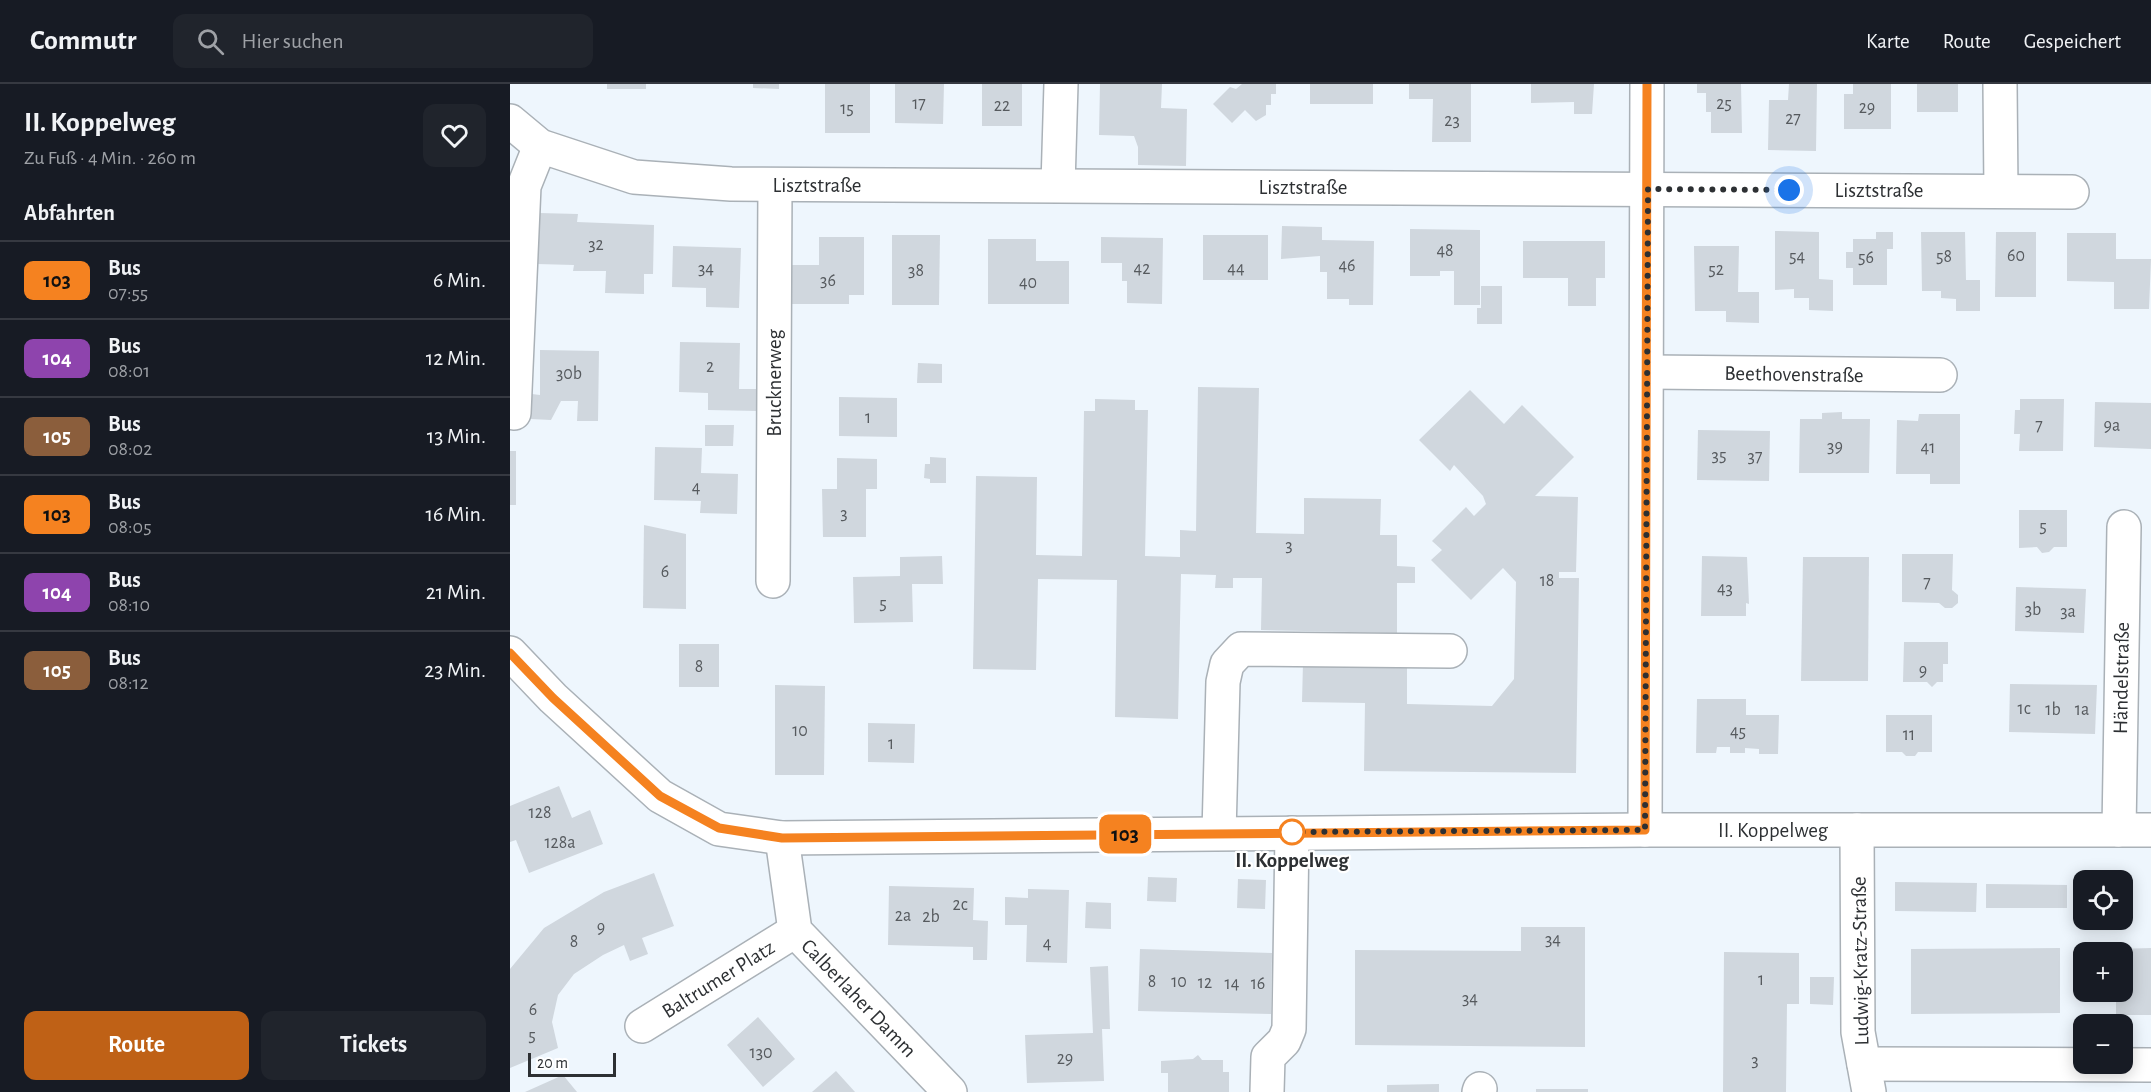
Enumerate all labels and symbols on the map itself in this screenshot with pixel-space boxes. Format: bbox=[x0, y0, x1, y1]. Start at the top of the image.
house number: 17 bbox=[912, 95, 926, 113]
house number: 25 bbox=[1716, 95, 1732, 113]
house number: 22 bbox=[994, 97, 1010, 115]
house number: 29 bbox=[1859, 99, 1875, 117]
house number: 15 bbox=[840, 100, 854, 118]
house number: 27 bbox=[1785, 110, 1801, 128]
house number: 23 bbox=[1444, 112, 1460, 130]
street label: Lisztstraße bbox=[773, 175, 862, 196]
your location bbox=[1774, 175, 1804, 205]
street label: Lisztstraße bbox=[1259, 177, 1348, 198]
street label: Lisztstraße bbox=[1835, 180, 1924, 201]
house number: 32 bbox=[588, 236, 604, 254]
house number: 48 bbox=[1436, 242, 1454, 260]
house number: 60 bbox=[2007, 247, 2025, 265]
house number: 54 bbox=[1789, 248, 1805, 266]
house number: 58 bbox=[1936, 248, 1952, 266]
house number: 56 bbox=[1858, 249, 1874, 267]
house number: 46 bbox=[1338, 257, 1356, 275]
house number: 34 bbox=[698, 260, 714, 278]
house number: 42 bbox=[1134, 260, 1150, 278]
house number: 44 bbox=[1227, 260, 1245, 278]
house number: 52 bbox=[1708, 261, 1724, 279]
house number: 38 bbox=[908, 262, 924, 280]
house number: 36 bbox=[820, 272, 836, 290]
house number: 40 bbox=[1019, 274, 1037, 292]
street label: Brucknerweg bbox=[764, 329, 785, 437]
house number: 2 bbox=[706, 358, 714, 376]
street label: Beethovenstraße bbox=[1724, 363, 1864, 386]
house number: 30b bbox=[556, 365, 582, 383]
house number: 1 bbox=[865, 409, 871, 427]
house number: 7 bbox=[2035, 417, 2043, 435]
house number: 9a bbox=[2104, 417, 2120, 435]
house number: 39 bbox=[1827, 438, 1843, 456]
house number: 41 bbox=[1921, 439, 1935, 457]
house number: 35 bbox=[1712, 447, 1726, 465]
house number: 37 bbox=[1748, 448, 1762, 466]
house number: 4 bbox=[692, 479, 701, 497]
house number: 3 bbox=[840, 505, 848, 523]
house number: 5 bbox=[2039, 518, 2047, 536]
house number: 3 bbox=[1285, 537, 1293, 555]
house number: 6 bbox=[661, 563, 669, 581]
house number: 18 bbox=[1540, 572, 1554, 590]
house number: 7 bbox=[1923, 574, 1931, 592]
house number: 43 bbox=[1717, 580, 1733, 598]
house number: 5 bbox=[879, 595, 887, 613]
house number: 3b bbox=[2025, 601, 2041, 619]
house number: 3a bbox=[2060, 603, 2076, 621]
street label: Händelstraße bbox=[2110, 622, 2133, 734]
house number: 8 bbox=[695, 658, 703, 676]
house number: 9 bbox=[1919, 662, 1927, 680]
house number: 1c bbox=[2017, 700, 2031, 718]
house number: 1b bbox=[2045, 701, 2061, 719]
house number: 1a bbox=[2075, 701, 2089, 719]
house number: 10 bbox=[792, 722, 808, 740]
house number: 45 bbox=[1730, 723, 1746, 741]
house number: 11 bbox=[1903, 726, 1915, 744]
house number: 1 bbox=[888, 735, 894, 753]
house number: 128 bbox=[529, 804, 551, 822]
line badge: 103 bbox=[1090, 814, 1160, 854]
marker: II. Koppelweg bbox=[1279, 819, 1305, 845]
street label: II. Koppelweg bbox=[1718, 820, 1829, 841]
house number: 128a bbox=[544, 834, 576, 852]
place label: II. Koppelweg bbox=[1235, 850, 1349, 871]
street label: Ludwig-Kratz-Straße bbox=[1849, 876, 1872, 1046]
house number: 2c bbox=[952, 896, 968, 914]
house number: 2a bbox=[895, 907, 911, 925]
house number: 2b bbox=[922, 908, 940, 926]
house number: 9 bbox=[597, 919, 605, 937]
house number: 34 bbox=[1545, 931, 1561, 949]
house number: 8 bbox=[570, 933, 578, 951]
street label: Calberlaher Damm bbox=[797, 935, 920, 1061]
house number: 4 bbox=[1043, 935, 1052, 953]
street label: Baltrumer Platz bbox=[658, 937, 778, 1022]
house number: 1 bbox=[1758, 971, 1764, 989]
house number: 8 bbox=[1148, 973, 1156, 991]
house number: 10 bbox=[1171, 973, 1187, 991]
house number: 12 bbox=[1198, 974, 1212, 992]
house number: 14 bbox=[1225, 975, 1240, 993]
house number: 16 bbox=[1251, 975, 1265, 993]
house number: 34 bbox=[1462, 990, 1478, 1008]
house number: 6 bbox=[529, 1001, 537, 1019]
house number: 5 bbox=[528, 1027, 536, 1045]
house number: 130 bbox=[749, 1044, 773, 1062]
scale bar bbox=[528, 1050, 616, 1078]
house number: 29 bbox=[1057, 1050, 1073, 1068]
house number: 3 bbox=[1751, 1052, 1759, 1070]

